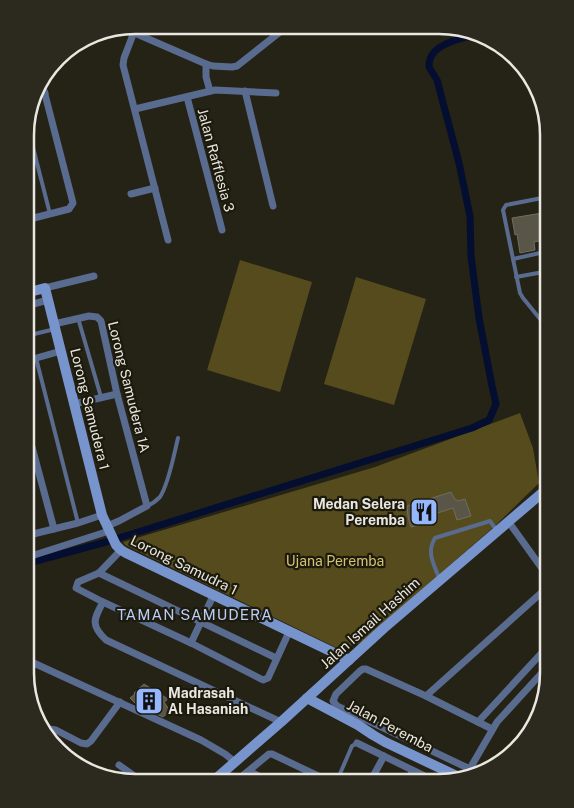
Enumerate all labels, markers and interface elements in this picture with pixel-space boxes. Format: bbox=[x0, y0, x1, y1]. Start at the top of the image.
street label: Jalan Rafflesia 3 bbox=[195, 107, 238, 214]
street label: Lorong Samudera 1A bbox=[105, 320, 153, 454]
street label: Lorong Samudera 1 bbox=[67, 346, 113, 472]
place label: Medan Selera Peremba bbox=[313, 496, 405, 528]
restaurant icon: Medan Selera Peremba bbox=[409, 497, 439, 527]
street label: Lorong Samudra 1 bbox=[128, 532, 240, 598]
park label: Ujana Peremba bbox=[286, 553, 384, 569]
street label: Jalan Ismail Hashim bbox=[317, 574, 423, 672]
district label: TAMAN SAMUDERA bbox=[117, 606, 273, 623]
place label: Madrasah Al Hasaniah bbox=[168, 685, 248, 717]
building icon: Madrasah Al Hasaniah bbox=[134, 686, 164, 716]
street label: Jalan Peremba bbox=[344, 697, 436, 755]

